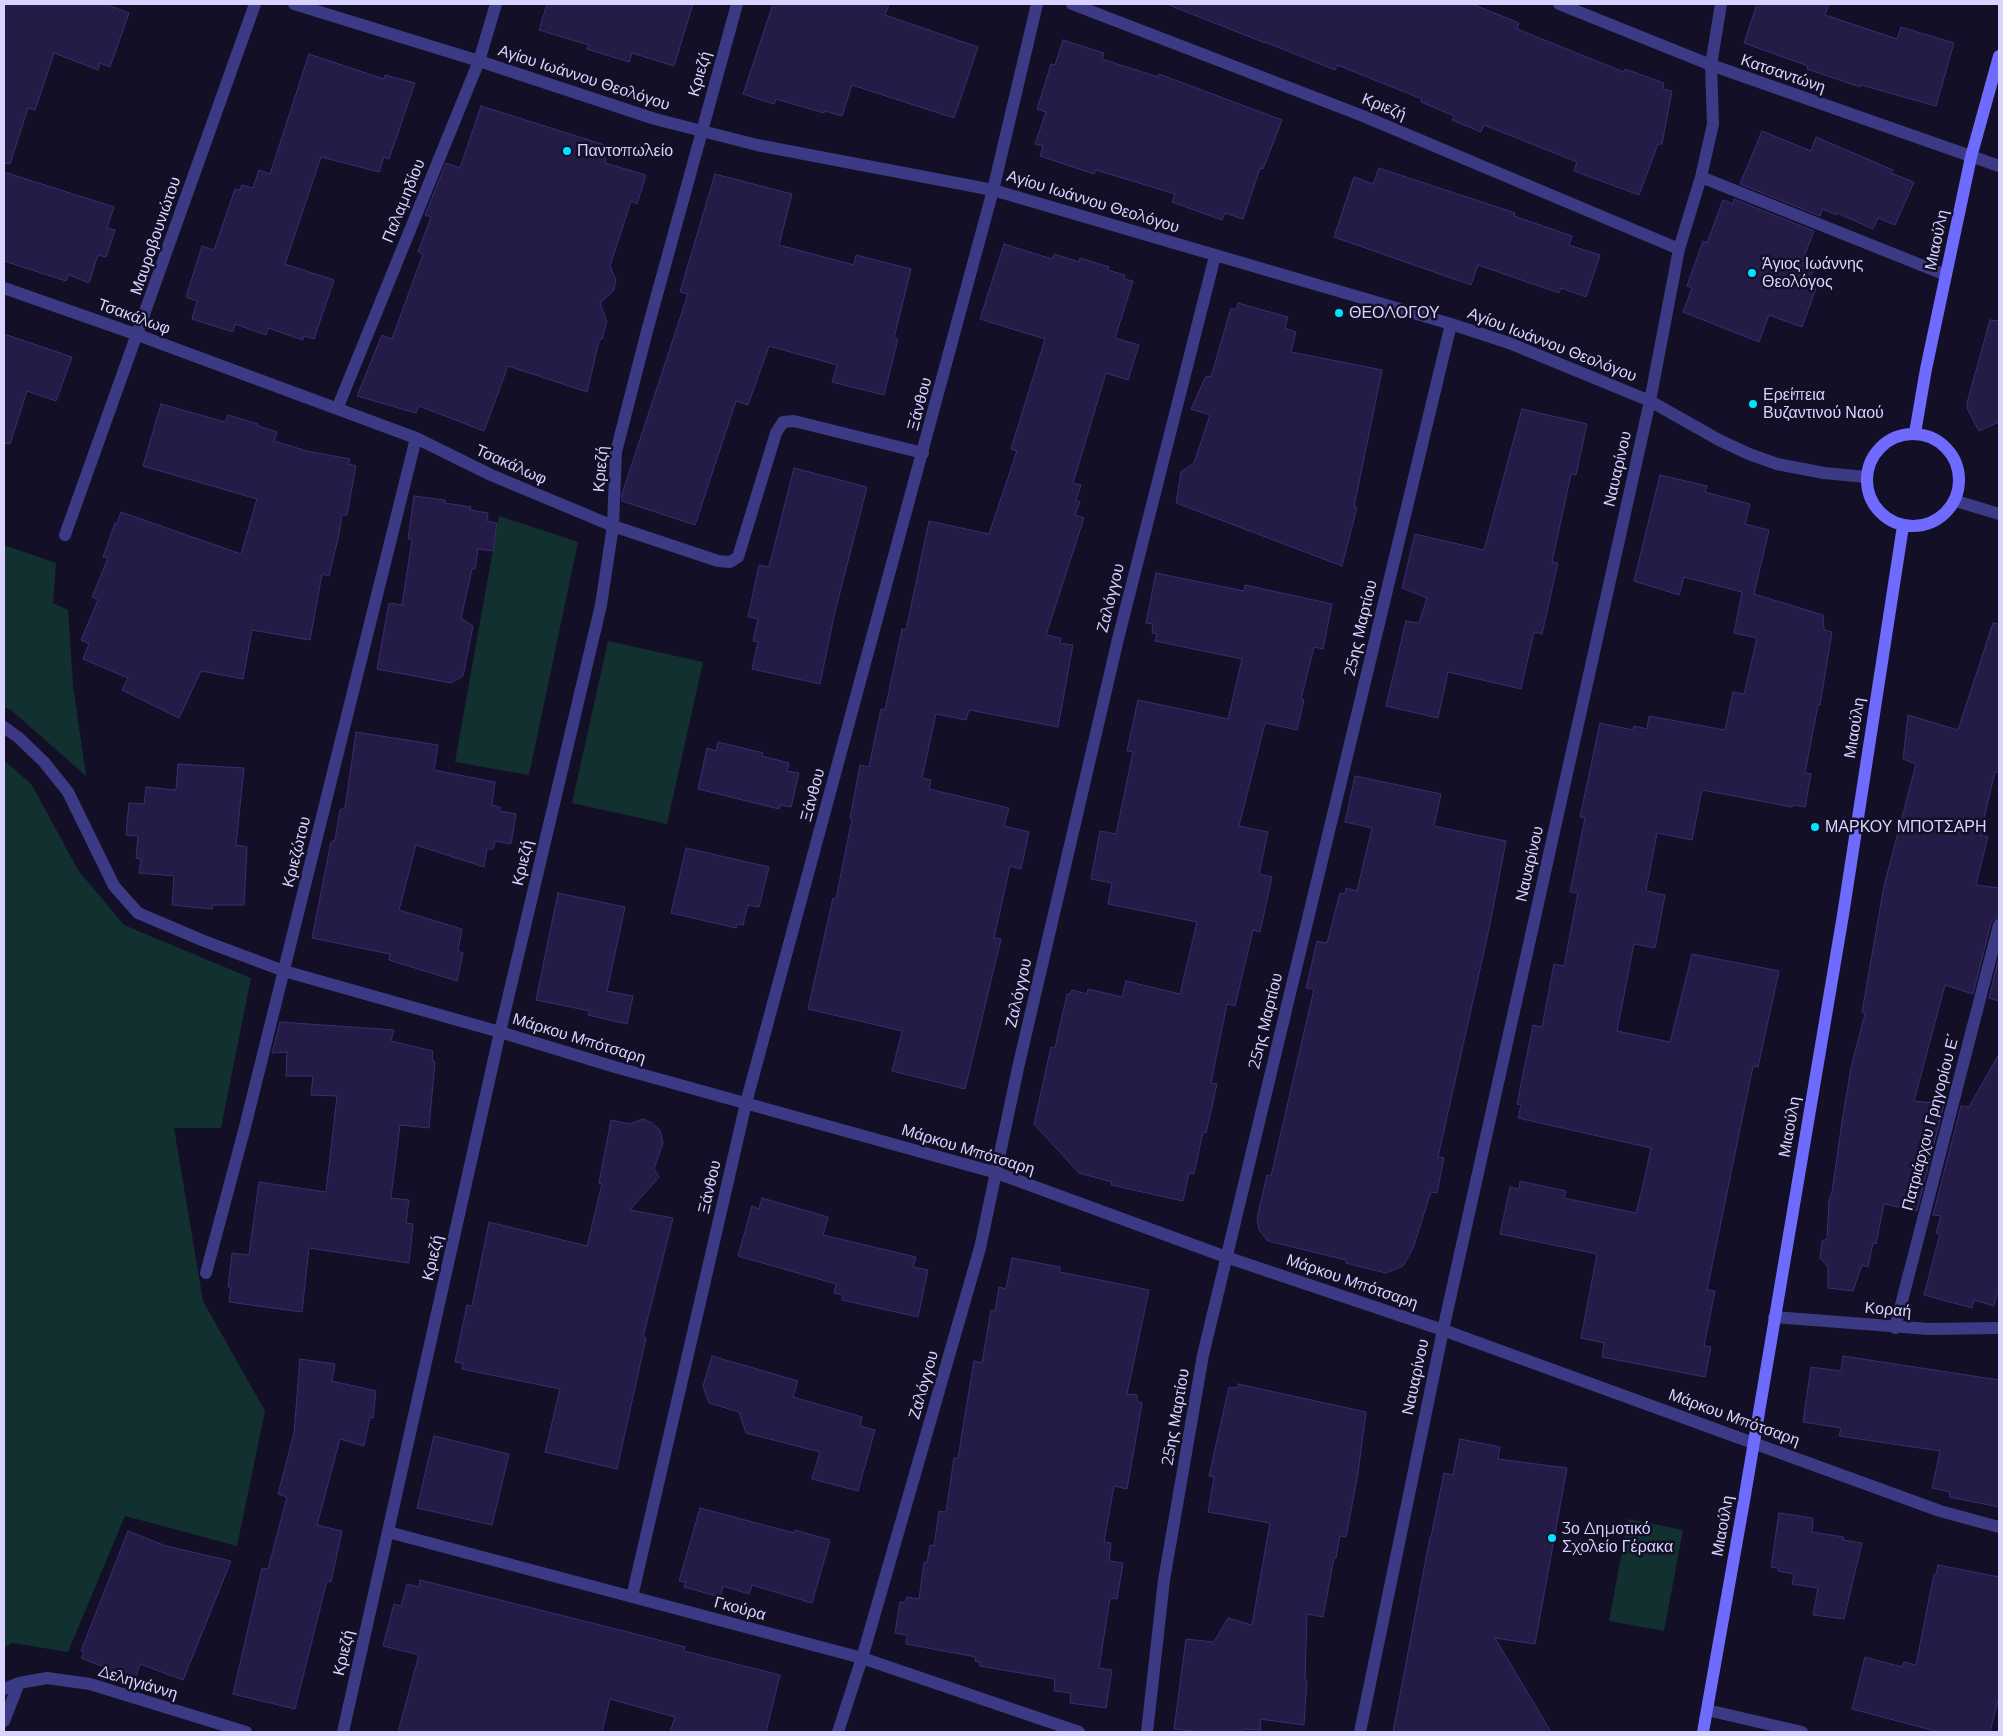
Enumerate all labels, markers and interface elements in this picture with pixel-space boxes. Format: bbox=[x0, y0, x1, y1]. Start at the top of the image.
street label: Αγίου Ιωάννου Θεολόγου bbox=[496, 41, 672, 115]
street label: Κριεζή bbox=[684, 49, 716, 99]
street label: Κατσαντώνη bbox=[1738, 51, 1828, 97]
street label: Κριεζή bbox=[1359, 89, 1409, 125]
place label: Παντοπωλείο bbox=[577, 141, 673, 161]
marker: Παντοπωλείο bbox=[561, 145, 573, 157]
street label: Παλαμηδίου bbox=[379, 156, 429, 246]
street label: Αγίου Ιωάννου Θεολόγου bbox=[1004, 167, 1182, 237]
street label: Μαυροβουνιώτου bbox=[127, 174, 185, 298]
street label: Μιαούλη bbox=[1921, 208, 1953, 272]
place label: Άγιος Ιωάννης Θεολόγος bbox=[1762, 254, 1864, 292]
marker: Άγιος Ιωάννης Θεολόγος bbox=[1746, 267, 1758, 279]
street label: Τσακάλωφ bbox=[95, 295, 173, 339]
place label: ΘΕΟΛΟΓΟΥ bbox=[1349, 303, 1440, 323]
street label: Αγίου Ιωάννου Θεολόγου bbox=[1465, 304, 1639, 386]
marker: ΘΕΟΛΟΓΟΥ bbox=[1333, 307, 1345, 319]
street label: Ξάνθου bbox=[904, 375, 936, 433]
place label: Ερείπεια Βυζαντινού Ναού bbox=[1763, 385, 1884, 423]
marker: Ερείπεια Βυζαντινού Ναού bbox=[1747, 398, 1759, 410]
street label: Ναυαρίνου bbox=[1600, 429, 1636, 509]
street label: Τσακάλωφ bbox=[473, 441, 549, 489]
street label: Κριεζή bbox=[589, 445, 613, 493]
street label: Ζαλόγγου bbox=[1093, 562, 1129, 634]
street label: 25ης Μαρτίου bbox=[1341, 578, 1381, 678]
street label: Μιαούλη bbox=[1841, 696, 1869, 760]
street label: Ξάνθου bbox=[797, 766, 829, 824]
street label: Κριεζώτου bbox=[279, 815, 315, 889]
place label: ΜΑΡΚΟΥ ΜΠΟΤΣΑΡΗ bbox=[1825, 817, 1987, 837]
marker: ΜΑΡΚΟΥ ΜΠΟΤΣΑΡΗ bbox=[1809, 821, 1821, 833]
street label: Ναυαρίνου bbox=[1512, 824, 1548, 904]
street label: Κριεζή bbox=[508, 838, 538, 888]
street label: Ζαλόγγου bbox=[1002, 957, 1036, 1029]
street label: 25ης Μαρτίου bbox=[1245, 971, 1287, 1071]
street label: Μάρκου Μπότσαρη bbox=[510, 1010, 648, 1068]
street label: Πατριάρχου Γρηγορίου Ε΄ bbox=[1898, 1031, 1964, 1213]
street label: Μιαούλη bbox=[1775, 1095, 1805, 1159]
street label: Μάρκου Μπότσαρη bbox=[899, 1121, 1037, 1179]
street label: Ξάνθου bbox=[695, 1158, 725, 1216]
street label: Κριεζή bbox=[418, 1233, 448, 1283]
street label: Μάρκου Μπότσαρη bbox=[1284, 1250, 1420, 1314]
street label: Κοραή bbox=[1864, 1298, 1912, 1322]
street label: Ναυαρίνου bbox=[1399, 1337, 1433, 1417]
street label: Ζαλόγγου bbox=[905, 1349, 943, 1421]
street label: 25ης Μαρτίου bbox=[1158, 1367, 1194, 1467]
street label: Μάρκου Μπότσαρη bbox=[1666, 1385, 1802, 1451]
street label: Μιαούλη bbox=[1708, 1494, 1738, 1558]
place label: 3ο Δημοτικό Σχολείο Γέρακα bbox=[1562, 1519, 1673, 1557]
marker: 3ο Δημοτικό Σχολείο Γέρακα bbox=[1546, 1532, 1558, 1544]
street label: Γκούρα bbox=[712, 1593, 768, 1625]
street label: Κριεζή bbox=[329, 1628, 359, 1678]
street label: Δεληγιάννη bbox=[96, 1662, 180, 1704]

